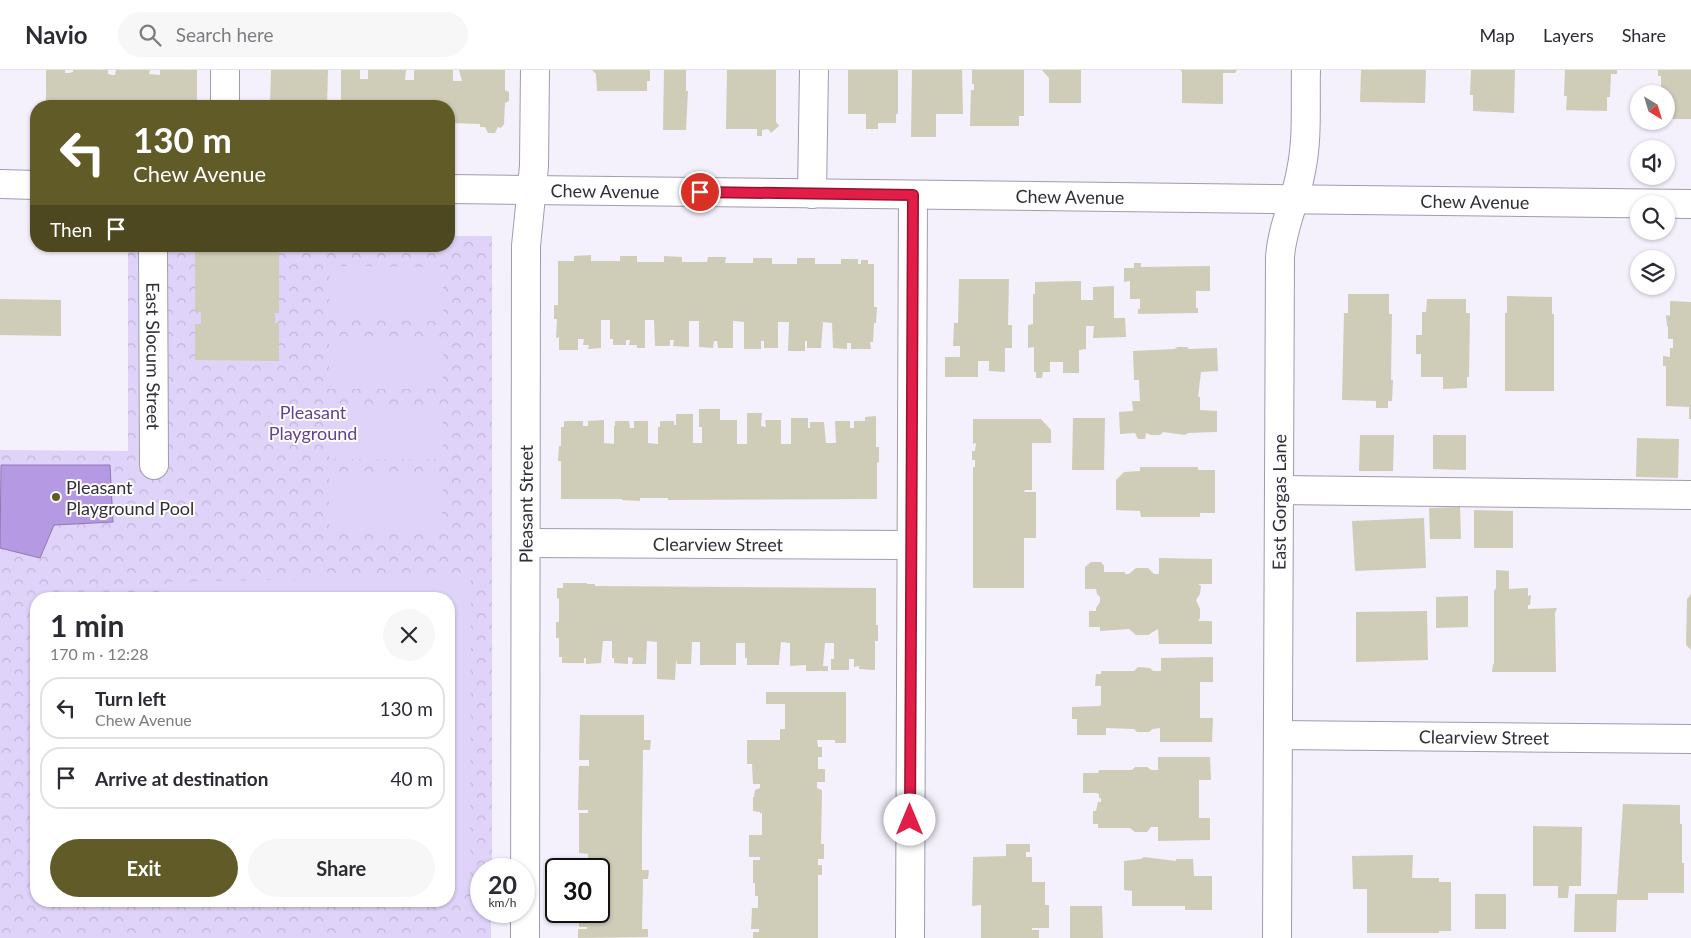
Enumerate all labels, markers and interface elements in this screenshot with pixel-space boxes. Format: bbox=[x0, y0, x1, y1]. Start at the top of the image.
search box bbox=[118, 12, 468, 57]
text: Navio bbox=[25, 20, 88, 49]
icon: search bbox=[136, 21, 164, 49]
text: Search here bbox=[176, 23, 274, 46]
text: Map bbox=[1479, 24, 1515, 46]
text: Layers bbox=[1543, 24, 1594, 46]
text: Share bbox=[1622, 24, 1666, 46]
north arrow bbox=[1630, 85, 1675, 130]
map controls bbox=[1630, 85, 1675, 295]
text: 130 m bbox=[133, 118, 232, 160]
icon: left bbox=[50, 120, 115, 185]
button: sound bbox=[1630, 140, 1675, 185]
text: Chew Avenue bbox=[133, 160, 266, 187]
pin bbox=[679, 171, 721, 213]
icon: arrive bbox=[686, 178, 714, 206]
street label: Chew Avenue bbox=[550, 179, 660, 203]
street label: Chew Avenue bbox=[1015, 185, 1125, 208]
street label: Chew Avenue bbox=[1420, 190, 1530, 213]
button: search bbox=[1630, 195, 1675, 240]
icon: arrive bbox=[102, 215, 130, 243]
text: Then bbox=[50, 218, 92, 241]
button: layers bbox=[1630, 250, 1675, 295]
street label: East Slocum Street bbox=[142, 282, 165, 430]
park label: Pleasant Playground bbox=[269, 401, 357, 444]
street label: East Gorgas Lane bbox=[1268, 434, 1290, 570]
street label: Pleasant Street bbox=[515, 444, 537, 563]
place label: Pleasant Playground Pool bbox=[66, 476, 194, 519]
marker: Pleasant Playground Pool bbox=[50, 491, 62, 503]
street label: Clearview Street bbox=[653, 533, 784, 555]
text: 1 min bbox=[50, 607, 124, 643]
button: close bbox=[383, 609, 435, 661]
text: 170 m · 12:28 bbox=[50, 644, 149, 663]
text: Turn left bbox=[95, 687, 166, 710]
icon: left bbox=[52, 694, 80, 722]
text: 130 m bbox=[379, 697, 433, 720]
text: Chew Avenue bbox=[95, 710, 192, 729]
street label: Clearview Street bbox=[1419, 725, 1550, 749]
icon: arrive bbox=[52, 764, 80, 792]
text: Arrive at destination bbox=[95, 767, 268, 790]
text: 40 m bbox=[390, 767, 433, 790]
position arrow bbox=[883, 793, 935, 845]
button: Exit bbox=[50, 839, 238, 897]
button: Share bbox=[248, 839, 435, 897]
speed limit sign: 30 bbox=[545, 858, 610, 923]
text: 20 bbox=[488, 869, 517, 899]
text: km/h bbox=[488, 895, 517, 910]

